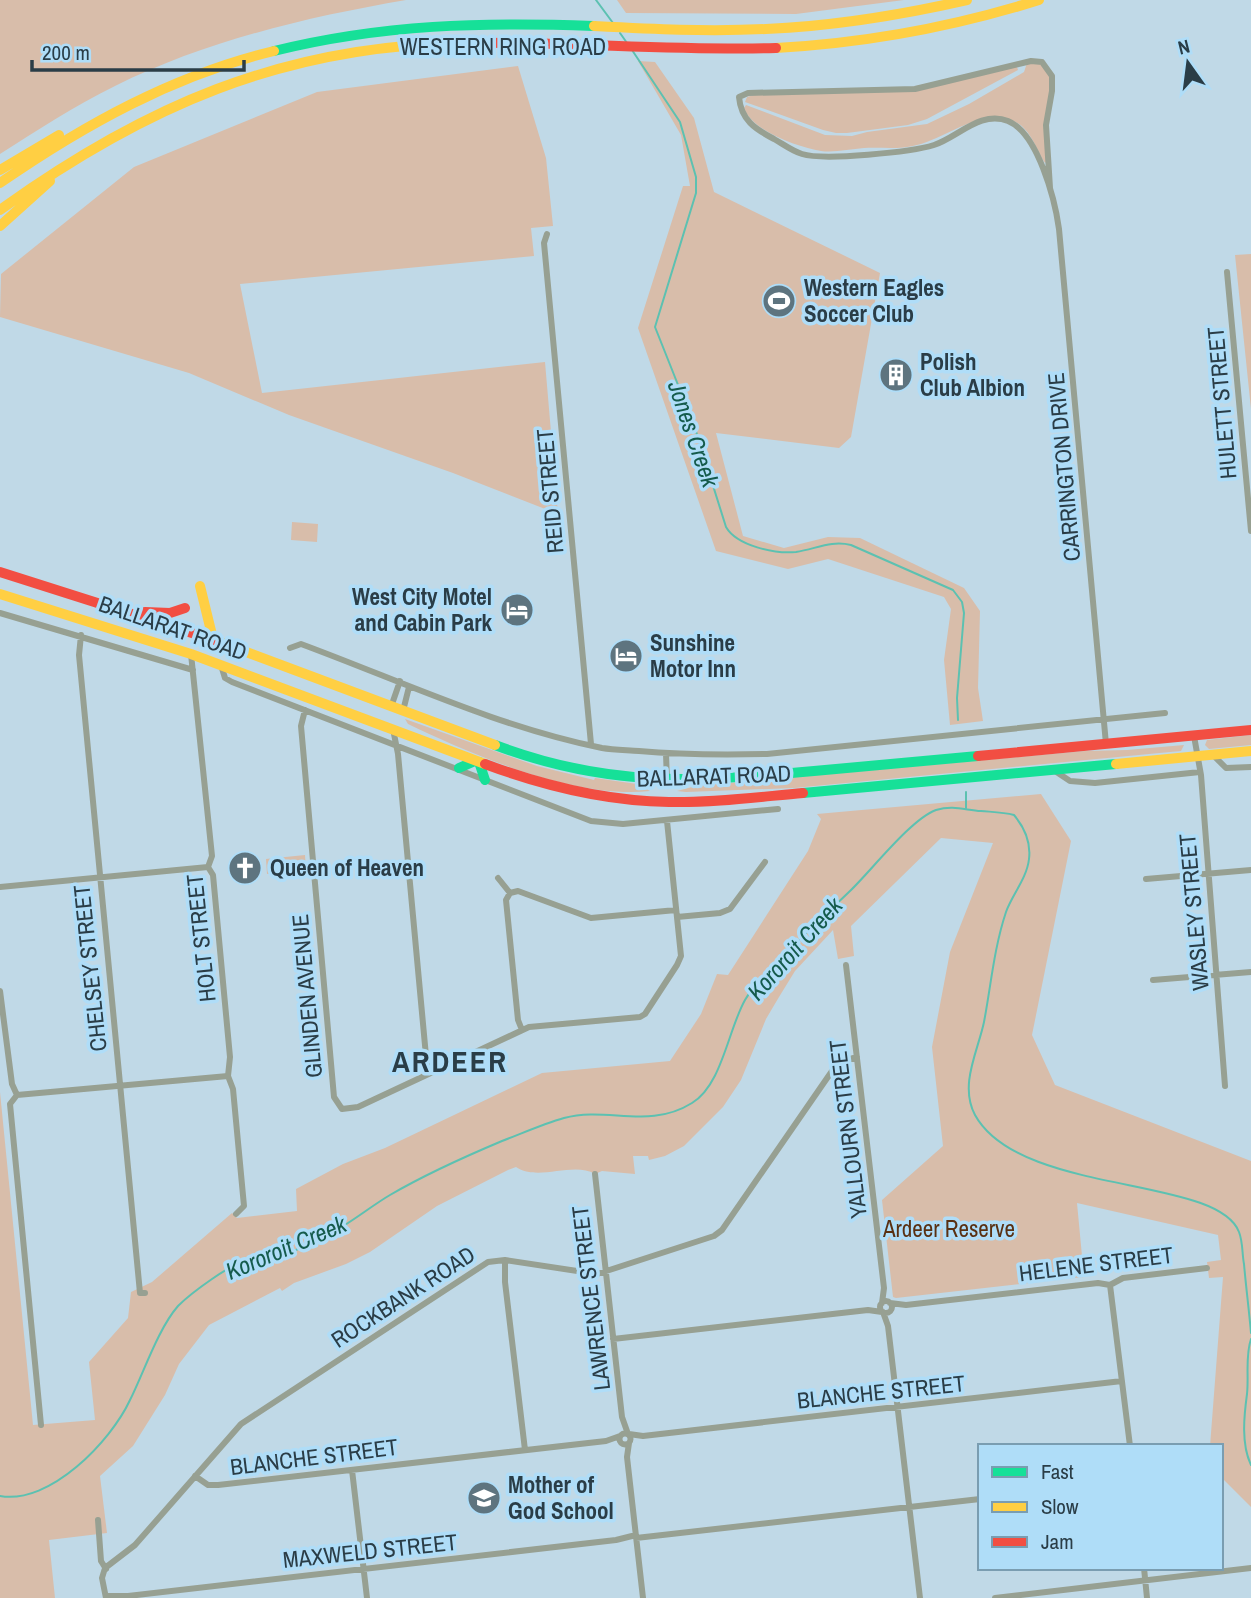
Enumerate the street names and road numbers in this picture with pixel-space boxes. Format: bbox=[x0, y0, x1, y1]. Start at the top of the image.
street label: WESTERN RING ROAD bbox=[400, 31, 606, 62]
street label: HULETT STREET bbox=[1199, 325, 1244, 480]
street label: CARRINGTON DRIVE bbox=[1040, 371, 1087, 563]
street label: REID STREET bbox=[529, 427, 570, 555]
street label: BALLARAT ROAD bbox=[95, 588, 251, 667]
street label: BALLARAT ROAD bbox=[636, 757, 792, 794]
street label: WASLEY STREET bbox=[1171, 832, 1216, 992]
street label: HOLT STREET bbox=[178, 872, 223, 1003]
street label: CHELSEY STREET bbox=[65, 883, 114, 1053]
street label: GLINDEN AVENUE bbox=[284, 913, 329, 1079]
street label: YALLOURN STREET bbox=[821, 1037, 874, 1220]
street label: LAWRENCE STREET bbox=[564, 1203, 617, 1392]
street label: ROCKBANK ROAD bbox=[325, 1238, 481, 1355]
street label: HELENE STREET bbox=[1017, 1239, 1175, 1288]
street label: BLANCHE STREET bbox=[795, 1367, 967, 1416]
street label: BLANCHE STREET bbox=[228, 1431, 400, 1482]
street label: MAXWELD STREET bbox=[281, 1526, 459, 1575]

